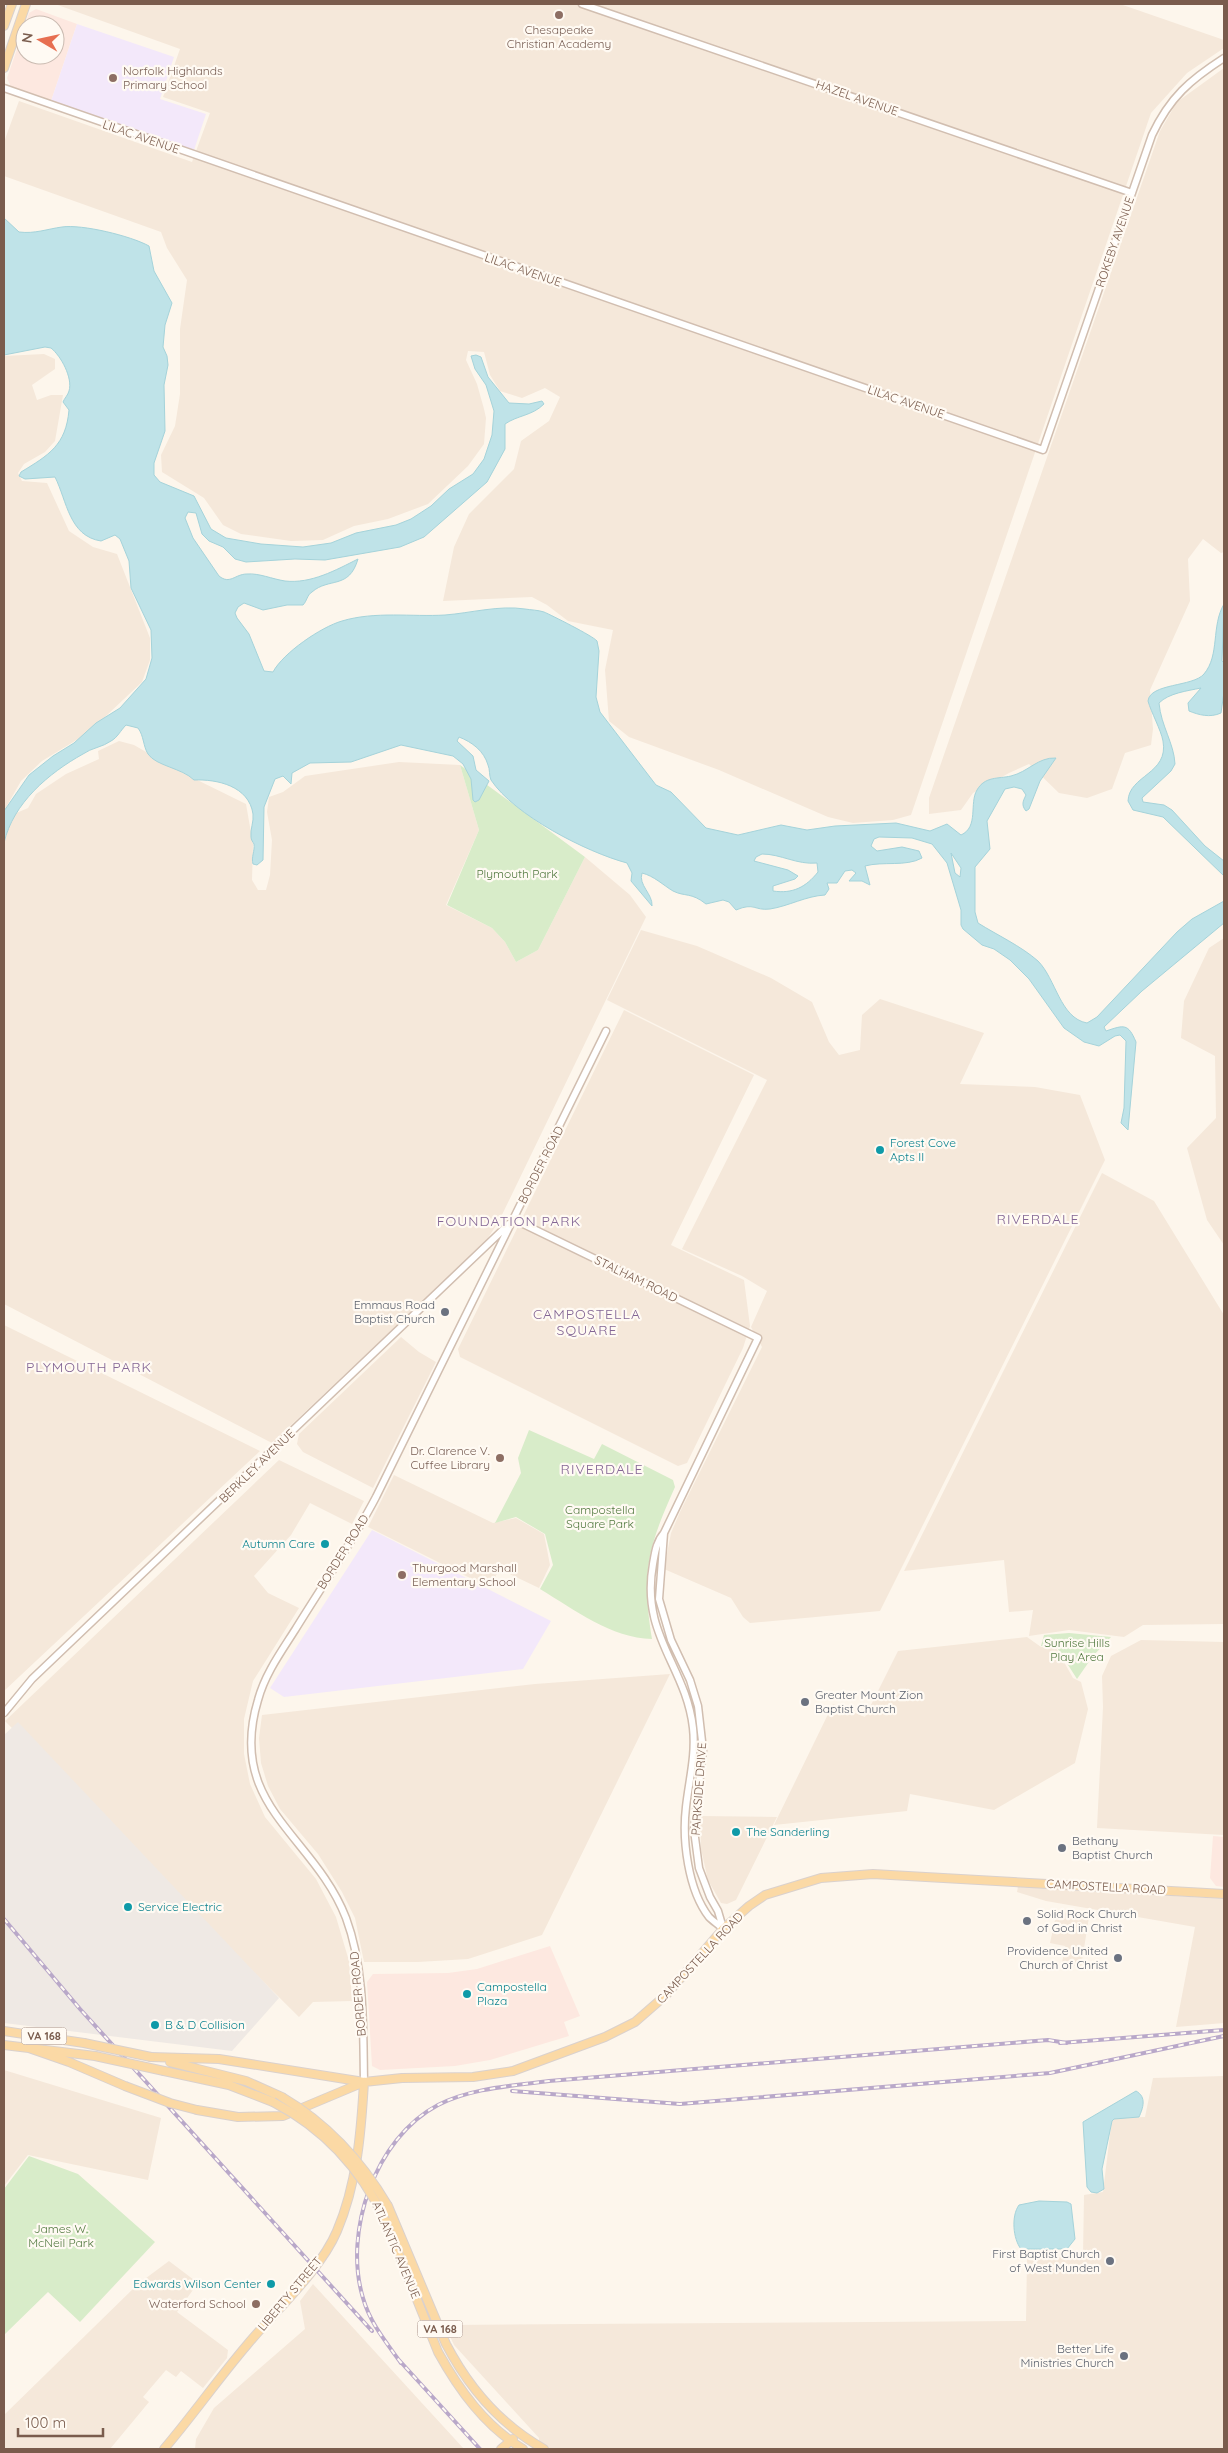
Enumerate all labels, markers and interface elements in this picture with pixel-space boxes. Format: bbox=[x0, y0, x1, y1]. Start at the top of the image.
marker: Chesapeake Christian Academy bbox=[553, 9, 565, 21]
north arrow bbox=[15, 15, 65, 65]
place label: Chesapeake Christian Academy bbox=[507, 22, 611, 51]
text: N bbox=[17, 31, 37, 44]
place label: Norfolk Highlands Primary School bbox=[123, 63, 223, 92]
marker: Norfolk Highlands Primary School bbox=[107, 72, 119, 84]
street label: HAZEL AVENUE bbox=[814, 76, 901, 119]
street label: LILAC AVENUE bbox=[101, 116, 182, 157]
street label: ROKEBY AVENUE bbox=[1092, 194, 1137, 289]
street label: LILAC AVENUE bbox=[483, 249, 564, 290]
street label: LILAC AVENUE bbox=[866, 381, 947, 422]
park label: Plymouth Park bbox=[476, 866, 558, 881]
street label: BORDER ROAD bbox=[515, 1123, 567, 1206]
place label: Forest Cove Apts II bbox=[890, 1135, 956, 1164]
marker: Forest Cove Apts II bbox=[874, 1144, 886, 1156]
district label: RIVERDALE bbox=[997, 1210, 1079, 1228]
district label: FOUNDATION PARK bbox=[437, 1212, 581, 1230]
street label: STALHAM ROAD bbox=[592, 1252, 681, 1305]
place label: Emmaus Road Baptist Church bbox=[354, 1297, 435, 1326]
district label: CAMPOSTELLA SQUARE bbox=[533, 1305, 641, 1339]
marker: Emmaus Road Baptist Church bbox=[439, 1306, 451, 1318]
district label: PLYMOUTH PARK bbox=[26, 1358, 152, 1376]
street label: BERKLEY AVENUE bbox=[216, 1426, 298, 1506]
place label: Dr. Clarence V. Cuffee Library bbox=[410, 1443, 490, 1472]
marker: Dr. Clarence V. Cuffee Library bbox=[494, 1452, 506, 1464]
district label: RIVERDALE bbox=[561, 1460, 643, 1478]
park label: Campostella Square Park bbox=[565, 1502, 635, 1531]
street label: BORDER ROAD bbox=[314, 1511, 372, 1592]
place label: Autumn Care bbox=[242, 1536, 315, 1551]
marker: Autumn Care bbox=[319, 1538, 331, 1550]
place label: Thurgood Marshall Elementary School bbox=[412, 1560, 517, 1589]
marker: Thurgood Marshall Elementary School bbox=[396, 1569, 408, 1581]
park label: Sunrise Hills Play Area bbox=[1044, 1635, 1110, 1664]
place label: Greater Mount Zion Baptist Church bbox=[815, 1687, 923, 1716]
marker: Greater Mount Zion Baptist Church bbox=[799, 1696, 811, 1708]
street label: PARKSIDE DRIVE bbox=[688, 1742, 709, 1836]
place label: The Sanderling bbox=[746, 1824, 830, 1839]
marker: The Sanderling bbox=[730, 1826, 742, 1838]
place label: Bethany Baptist Church bbox=[1072, 1833, 1153, 1862]
marker: Bethany Baptist Church bbox=[1056, 1842, 1068, 1854]
street label: CAMPOSTELLA ROAD bbox=[1046, 1876, 1167, 1897]
place label: Service Electric bbox=[138, 1899, 222, 1914]
marker: Service Electric bbox=[122, 1901, 134, 1913]
place label: Solid Rock Church of God in Christ bbox=[1037, 1906, 1137, 1935]
street label: CAMPOSTELLA ROAD bbox=[653, 1908, 746, 2007]
marker: Solid Rock Church of God in Christ bbox=[1021, 1915, 1033, 1927]
place label: Providence United Church of Christ bbox=[1007, 1943, 1108, 1972]
street label: BORDER ROAD bbox=[346, 1951, 369, 2037]
marker: Providence United Church of Christ bbox=[1112, 1952, 1124, 1964]
place label: Campostella Plaza bbox=[477, 1979, 547, 2008]
marker: Campostella Plaza bbox=[461, 1988, 473, 2000]
place label: B & D Collision bbox=[165, 2017, 245, 2032]
marker: B & D Collision bbox=[149, 2019, 161, 2031]
road number: VA 168 bbox=[22, 2028, 66, 2044]
street label: ATLANTIC AVENUE bbox=[369, 2199, 424, 2301]
park label: James W. McNeil Park bbox=[28, 2221, 94, 2250]
place label: First Baptist Church of West Munden bbox=[992, 2246, 1100, 2275]
street label: LIBERTY STREET bbox=[254, 2254, 325, 2334]
marker: First Baptist Church of West Munden bbox=[1104, 2255, 1116, 2267]
place label: Edwards Wilson Center bbox=[133, 2276, 261, 2291]
marker: Edwards Wilson Center bbox=[265, 2278, 277, 2290]
place label: Waterford School bbox=[149, 2296, 246, 2311]
marker: Waterford School bbox=[250, 2298, 262, 2310]
road number: VA 168 bbox=[418, 2320, 462, 2338]
place label: Better Life Ministries Church bbox=[1021, 2341, 1114, 2370]
marker: Better Life Ministries Church bbox=[1118, 2350, 1130, 2362]
scale bar bbox=[18, 2406, 102, 2438]
text: 100 m bbox=[25, 2413, 66, 2432]

